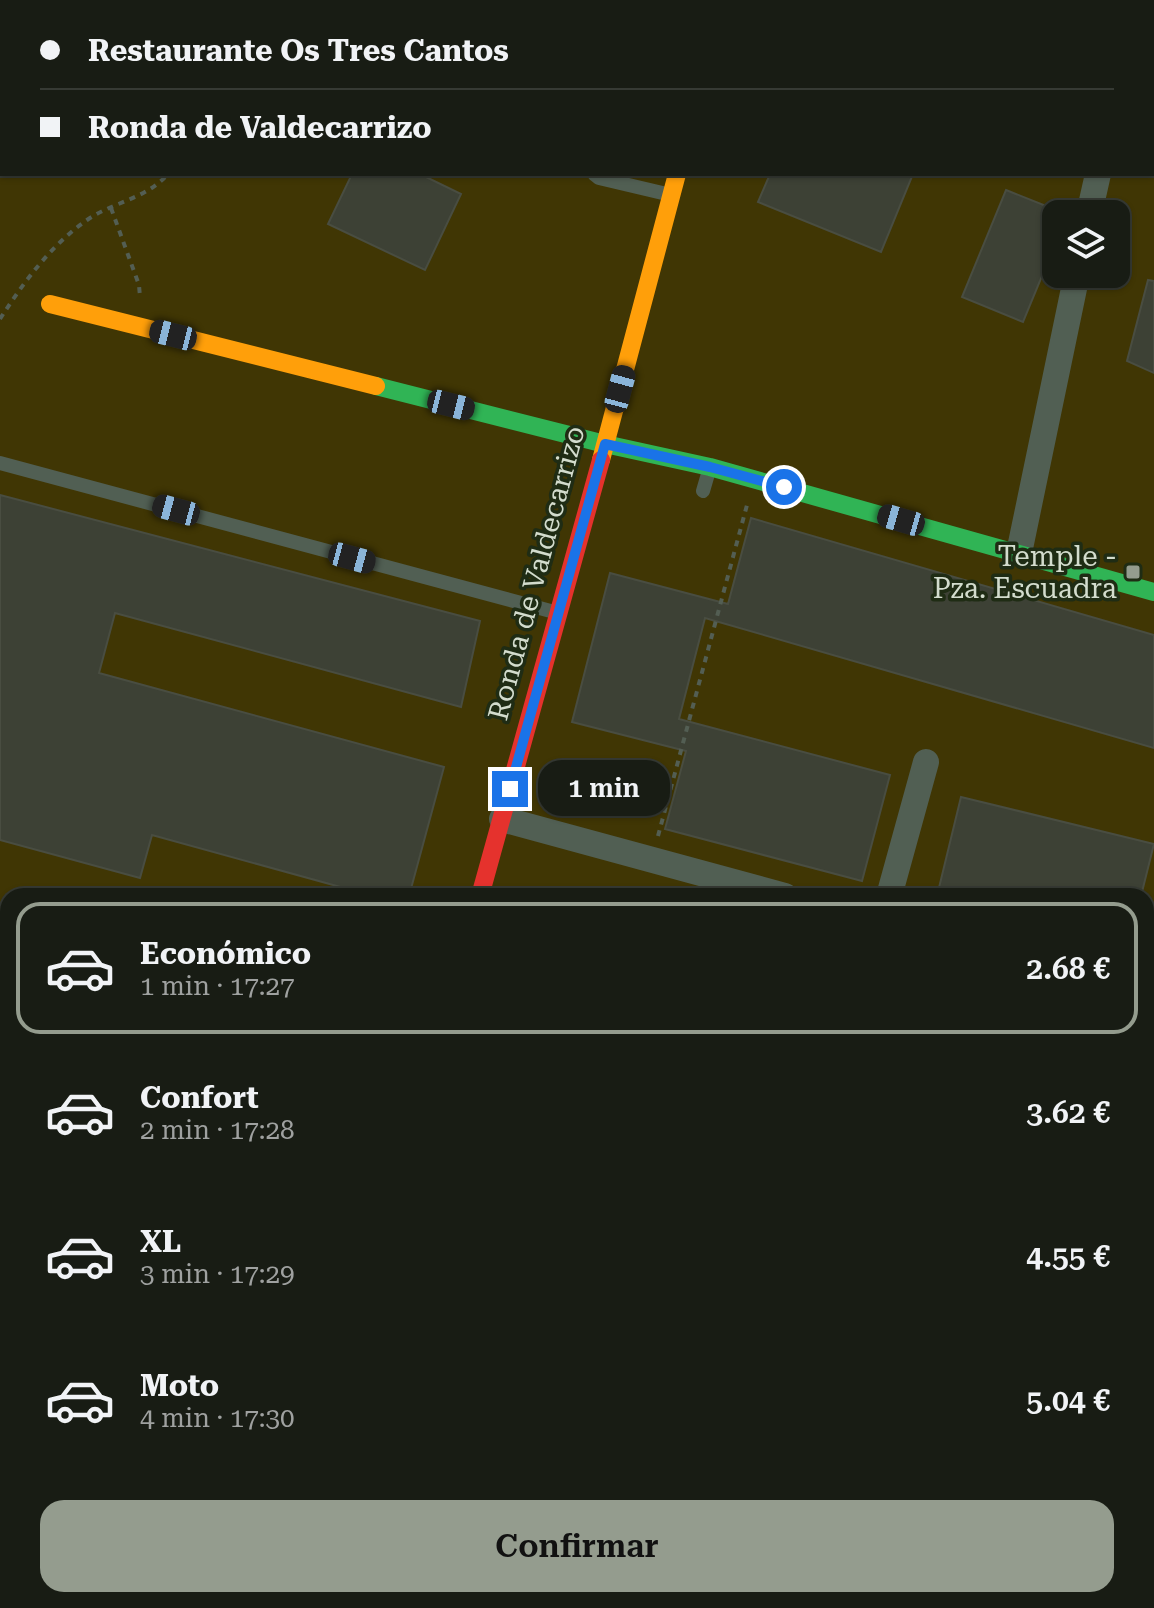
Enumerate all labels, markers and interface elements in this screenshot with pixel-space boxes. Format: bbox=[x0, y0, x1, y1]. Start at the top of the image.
text: Restaurante Os Tres Cantos bbox=[88, 33, 509, 68]
text: Ronda de Valdecarrizo bbox=[88, 110, 432, 145]
map controls bbox=[1042, 200, 1130, 288]
button: layers bbox=[1042, 200, 1130, 288]
car bbox=[147, 318, 199, 352]
car bbox=[602, 363, 638, 415]
car bbox=[425, 388, 477, 422]
street label: Ronda de Valdecarrizo bbox=[481, 422, 592, 724]
route start bbox=[766, 469, 802, 505]
car bbox=[150, 492, 202, 528]
car bbox=[875, 502, 927, 538]
car bbox=[326, 540, 378, 576]
place label: Temple - Pza. Escuadra bbox=[933, 540, 1117, 605]
marker: Temple - Pza. Escuadra bbox=[1124, 563, 1142, 581]
callout: 1 min bbox=[538, 761, 670, 817]
route end bbox=[492, 771, 528, 807]
text: 1 min bbox=[568, 773, 640, 803]
icon: car bbox=[44, 932, 116, 1004]
text: Económico bbox=[140, 936, 311, 971]
text: 2.68 € bbox=[1026, 951, 1110, 986]
text: 1 min · 17:27 bbox=[140, 971, 295, 1001]
icon: car bbox=[44, 1076, 116, 1148]
text: Confort bbox=[140, 1080, 259, 1115]
text: 3.62 € bbox=[1026, 1095, 1110, 1130]
text: 2 min · 17:28 bbox=[140, 1115, 295, 1145]
icon: car bbox=[44, 1220, 116, 1292]
text: XL bbox=[140, 1224, 181, 1259]
text: 4.55 € bbox=[1026, 1239, 1110, 1274]
text: 3 min · 17:29 bbox=[140, 1259, 295, 1289]
icon: car bbox=[44, 1364, 116, 1436]
text: Moto bbox=[140, 1368, 219, 1403]
text: 5.04 € bbox=[1026, 1383, 1110, 1418]
text: 4 min · 17:30 bbox=[140, 1403, 295, 1433]
button: Confirmar bbox=[40, 1500, 1114, 1592]

